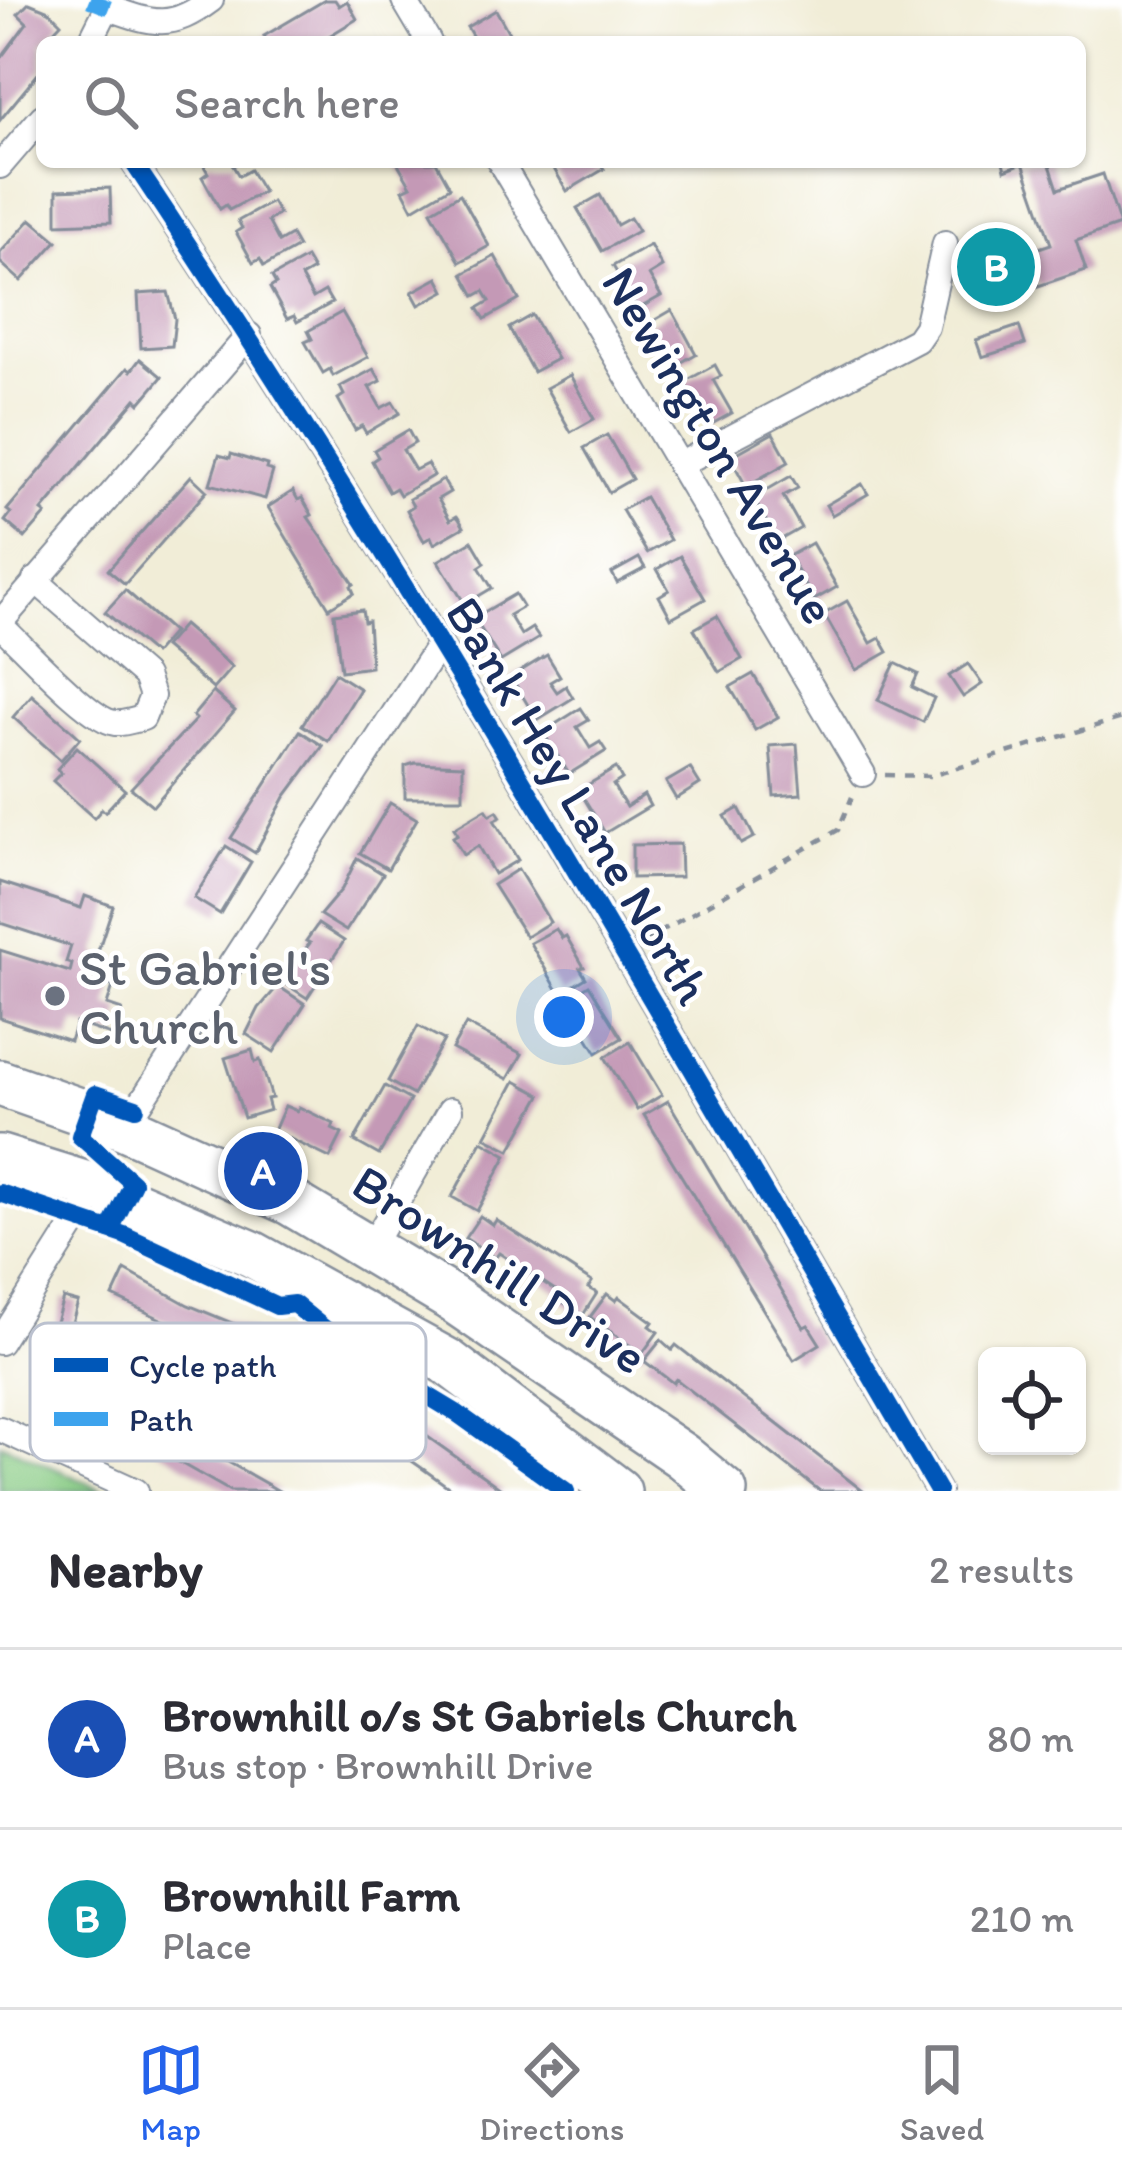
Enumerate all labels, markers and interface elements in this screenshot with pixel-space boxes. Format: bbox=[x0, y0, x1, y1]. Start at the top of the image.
search box bbox=[36, 36, 1086, 168]
icon: search bbox=[78, 69, 144, 135]
text: Search here bbox=[174, 75, 400, 129]
pin: B bbox=[957, 222, 1035, 312]
street label: Newington Avenue bbox=[589, 256, 850, 635]
street label: Bank Hey Lane North bbox=[433, 586, 724, 1015]
place label: St Gabriel's Church bbox=[79, 937, 331, 1057]
marker: St Gabriel's Church bbox=[42, 983, 68, 1009]
your location bbox=[534, 987, 594, 1047]
pin: A bbox=[224, 1126, 302, 1216]
street label: Brownhill Drive bbox=[341, 1152, 658, 1387]
legend bbox=[30, 1323, 426, 1461]
text: Cycle path bbox=[129, 1346, 277, 1385]
map controls bbox=[978, 1347, 1086, 1455]
button: locate bbox=[978, 1347, 1086, 1455]
text: Path bbox=[129, 1400, 193, 1439]
text: Nearby bbox=[48, 1539, 203, 1600]
text: 2 results bbox=[929, 1546, 1074, 1593]
text: Brownhill o/s St Gabriels Church bbox=[162, 1688, 796, 1742]
text: A bbox=[75, 1715, 99, 1762]
text: 80 m bbox=[987, 1715, 1074, 1762]
text: Bus stop · Brownhill Drive bbox=[162, 1742, 593, 1789]
text: Brownhill Farm bbox=[162, 1868, 460, 1922]
text: B bbox=[74, 1895, 100, 1942]
text: 210 m bbox=[970, 1895, 1074, 1942]
text: Place bbox=[162, 1922, 252, 1969]
tab: Map bbox=[138, 2037, 204, 2148]
tab: Directions bbox=[479, 2037, 624, 2148]
tab: Saved bbox=[900, 2037, 984, 2148]

